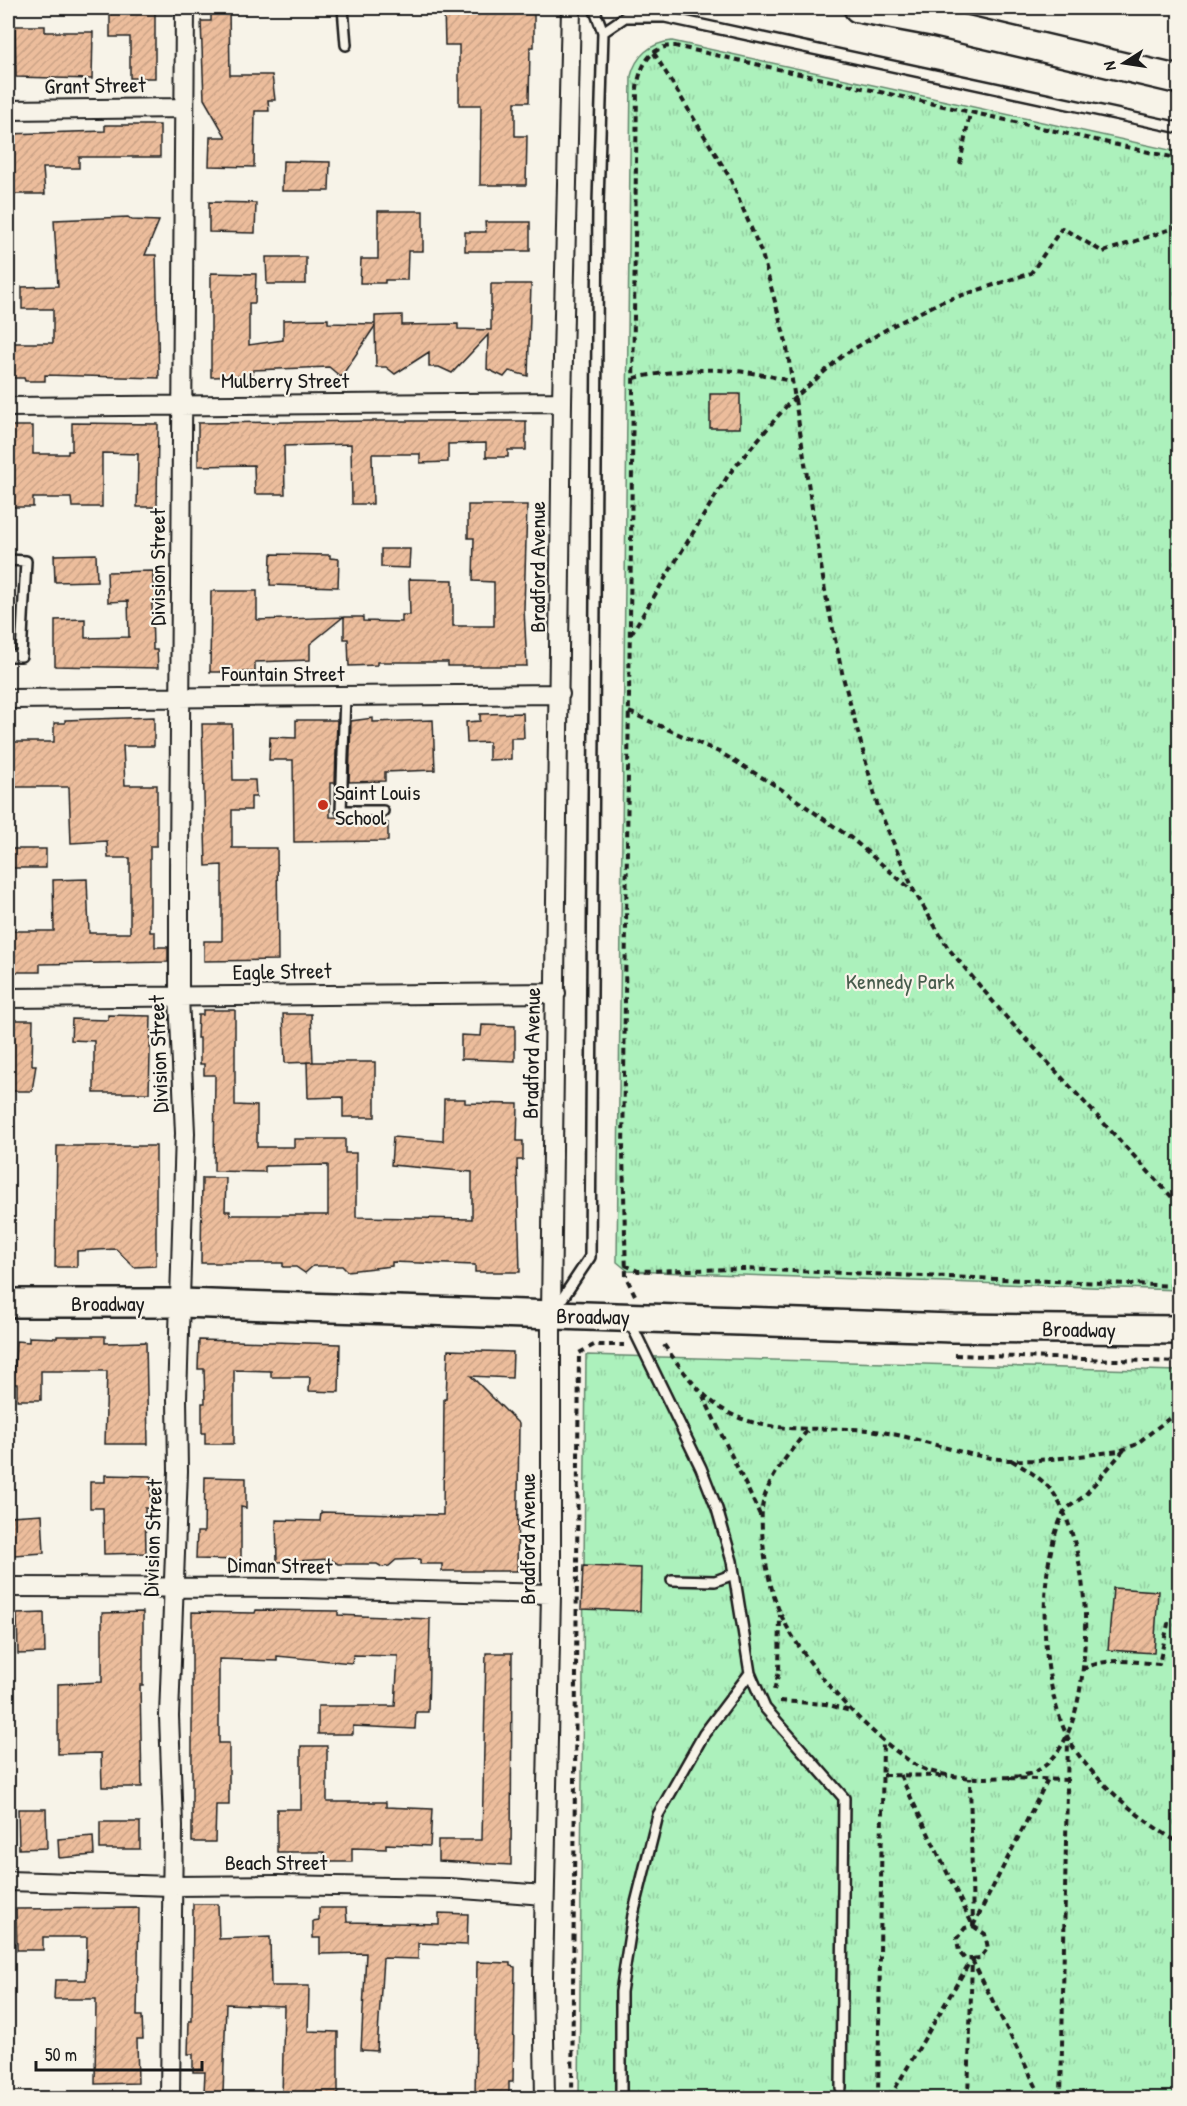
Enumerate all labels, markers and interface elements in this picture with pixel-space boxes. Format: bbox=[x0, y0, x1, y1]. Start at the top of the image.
north arrow bbox=[1094, 33, 1154, 93]
text: N bbox=[1098, 59, 1121, 73]
street label: Grant Street bbox=[44, 69, 146, 101]
street label: Mulberry Street bbox=[221, 365, 349, 395]
street label: Bradford Avenue bbox=[522, 501, 552, 633]
street label: Division Street bbox=[142, 508, 172, 626]
street label: Fountain Street bbox=[220, 658, 345, 688]
place label: Saint Louis School bbox=[335, 777, 420, 832]
marker: Saint Louis School bbox=[316, 798, 330, 812]
street label: Eagle Street bbox=[232, 955, 332, 987]
park label: Kennedy Park bbox=[846, 966, 954, 996]
street label: Bradford Avenue bbox=[515, 987, 547, 1119]
street label: Division Street bbox=[141, 994, 175, 1113]
street label: Broadway bbox=[71, 1288, 145, 1318]
street label: Broadway bbox=[556, 1300, 630, 1332]
street label: Broadway bbox=[1042, 1313, 1116, 1345]
street label: Bradford Avenue bbox=[512, 1473, 542, 1605]
street label: Division Street bbox=[135, 1478, 169, 1597]
street label: Diman Street bbox=[227, 1549, 333, 1581]
street label: Beach Street bbox=[225, 1847, 328, 1877]
scale bar bbox=[36, 2034, 202, 2072]
text: 50 m bbox=[45, 2042, 77, 2067]

